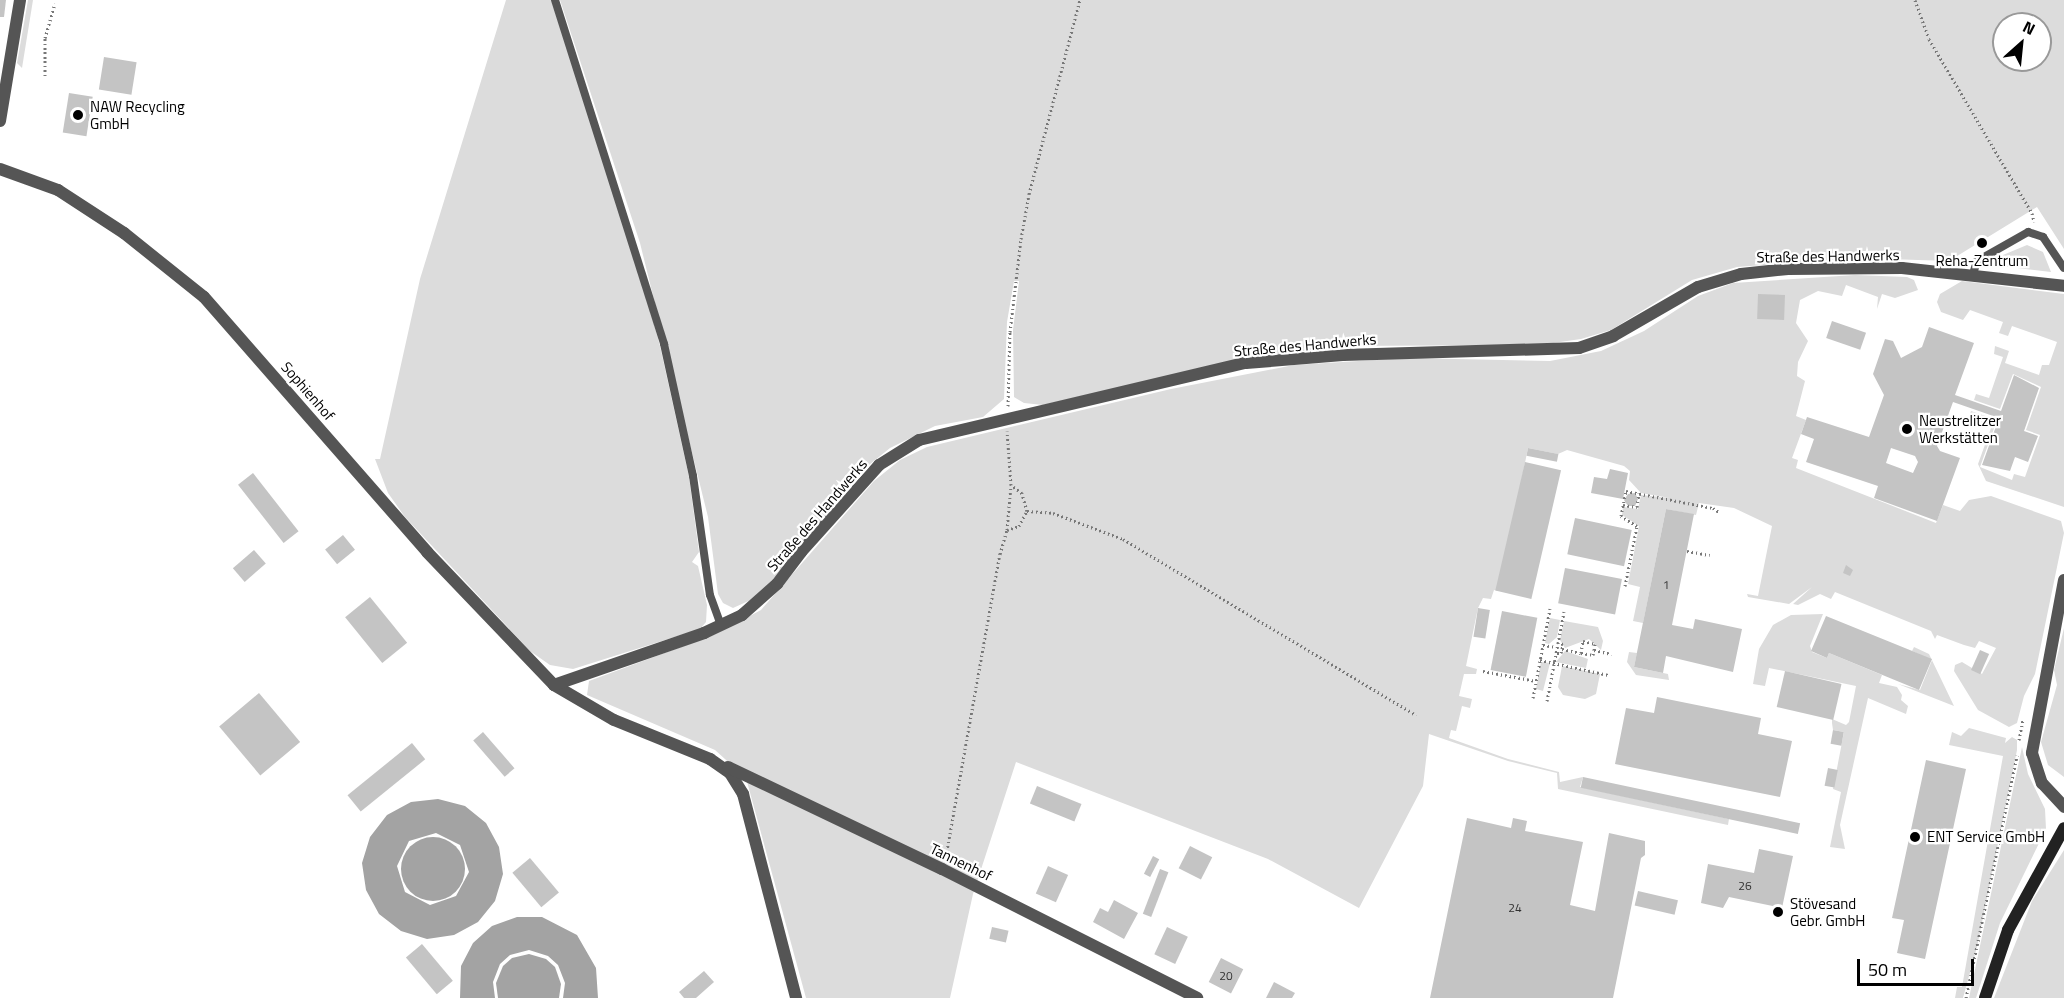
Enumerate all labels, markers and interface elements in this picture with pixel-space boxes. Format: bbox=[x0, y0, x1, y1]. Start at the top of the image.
north arrow bbox=[1992, 12, 2052, 72]
text: N bbox=[2019, 15, 2040, 41]
place label: NAW Recycling GmbH bbox=[90, 97, 185, 132]
marker: NAW Recycling GmbH bbox=[71, 108, 85, 122]
marker: Reha-Zentrum bbox=[1975, 236, 1989, 250]
street label: Straße des Handwerks bbox=[1756, 246, 1900, 266]
place label: Reha-Zentrum bbox=[1936, 252, 2028, 270]
street label: Straße des Handwerks bbox=[1233, 330, 1377, 360]
street label: Sophienhof bbox=[278, 358, 338, 424]
place label: Neustrelitzer Werkstätten bbox=[1919, 411, 2001, 446]
marker: Neustrelitzer Werkstätten bbox=[1900, 422, 1914, 436]
street label: Straße des Handwerks bbox=[763, 455, 871, 575]
house number: 1 bbox=[1663, 578, 1669, 592]
place label: ENT Service GmbH bbox=[1927, 828, 2045, 846]
marker: ENT Service GmbH bbox=[1908, 830, 1922, 844]
street label: Tannenhof bbox=[927, 839, 995, 885]
house number: 26 bbox=[1738, 879, 1752, 893]
place label: Stövesand Gebr. GmbH bbox=[1790, 894, 1865, 929]
house number: 24 bbox=[1508, 901, 1522, 915]
marker: Stövesand Gebr. GmbH bbox=[1771, 905, 1785, 919]
scale bar bbox=[1860, 947, 1977, 985]
text: 50 m bbox=[1868, 956, 1907, 983]
house number: 20 bbox=[1219, 969, 1233, 983]

